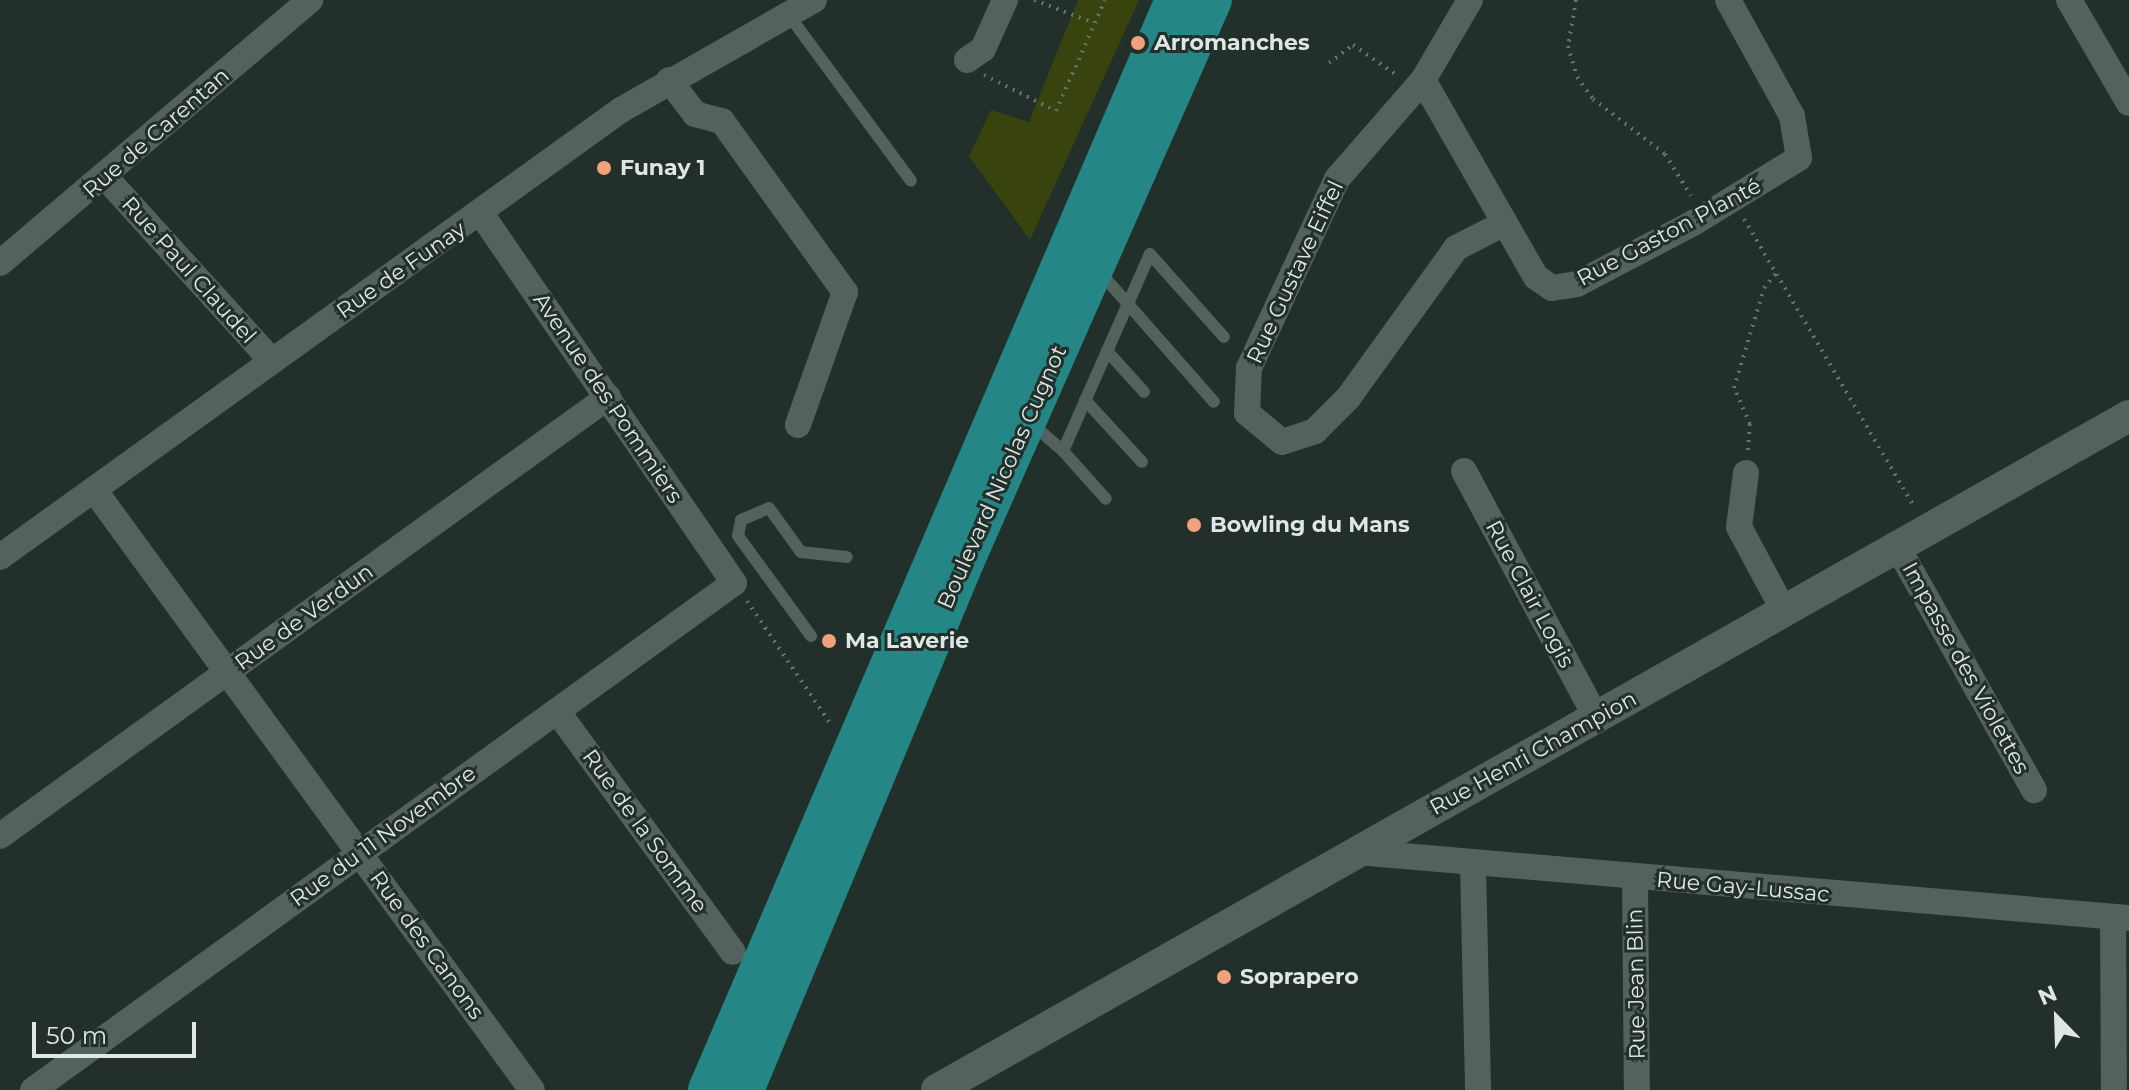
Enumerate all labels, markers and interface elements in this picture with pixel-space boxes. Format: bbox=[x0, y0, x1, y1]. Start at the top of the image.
place label: Arromanches bbox=[1154, 30, 1310, 56]
marker: Arromanches bbox=[1129, 34, 1147, 52]
street label: Rue de Carentan bbox=[77, 62, 235, 204]
place label: Funay 1 bbox=[620, 155, 705, 181]
marker: Funay 1 bbox=[595, 159, 613, 177]
street label: Rue Gaston Planté bbox=[1572, 172, 1766, 292]
street label: Rue Gustave Eiffel bbox=[1241, 176, 1349, 368]
street label: Rue Paul Claudel bbox=[116, 191, 262, 349]
street label: Rue de Funay bbox=[331, 216, 471, 324]
street label: Avenue des Pommiers bbox=[528, 288, 688, 508]
street label: Boulevard Nicolas Cugnot bbox=[932, 341, 1072, 613]
place label: Bowling du Mans bbox=[1210, 512, 1410, 538]
marker: Bowling du Mans bbox=[1185, 516, 1203, 534]
street label: Rue Clair Logis bbox=[1480, 516, 1580, 672]
street label: Impasse des Violettes bbox=[1897, 557, 2035, 779]
street label: Rue de Verdun bbox=[230, 558, 378, 676]
place label: Ma Laverie bbox=[845, 628, 969, 654]
marker: Ma Laverie bbox=[820, 632, 838, 650]
street label: Rue Henri Champion bbox=[1425, 685, 1641, 821]
street label: Rue de la Somme bbox=[577, 744, 713, 918]
street label: Rue du 11 Novembre bbox=[285, 760, 481, 912]
street label: Rue des Canons bbox=[364, 866, 490, 1024]
street label: Rue Gay-Lussac bbox=[1655, 866, 1831, 908]
street label: Rue Jean Blin bbox=[1621, 908, 1651, 1060]
place label: Soprapero bbox=[1240, 964, 1359, 990]
marker: Soprapero bbox=[1215, 968, 1233, 986]
north arrow bbox=[2017, 978, 2097, 1058]
text: N bbox=[2034, 980, 2061, 1011]
scale bar bbox=[36, 1006, 200, 1056]
text: 50 m bbox=[46, 1021, 107, 1050]

